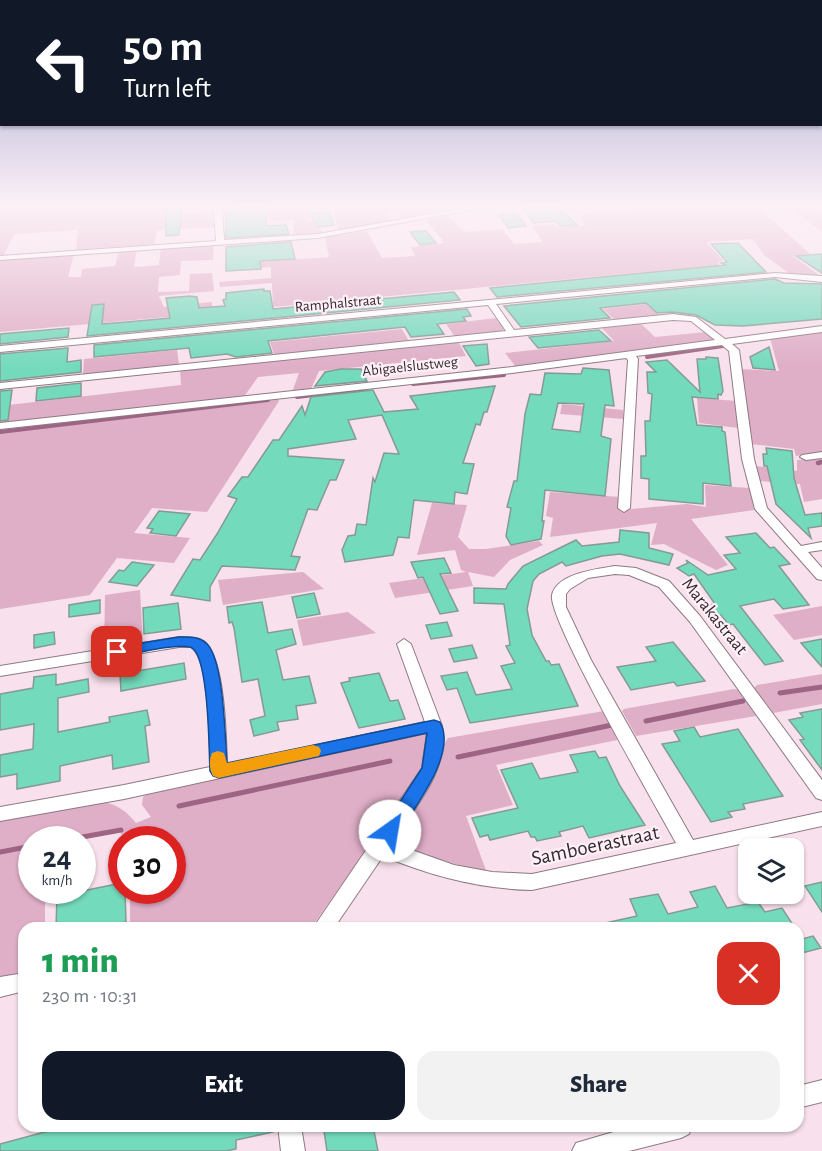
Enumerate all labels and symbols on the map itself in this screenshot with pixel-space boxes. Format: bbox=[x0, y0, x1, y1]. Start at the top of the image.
street label: Ramphalstraat bbox=[294, 292, 382, 315]
street label: Abigaelslustweg bbox=[362, 354, 459, 379]
street label: Marakastraat bbox=[678, 575, 751, 659]
pin bbox=[91, 626, 142, 677]
position arrow bbox=[358, 799, 422, 863]
street label: Samboerastraat bbox=[529, 822, 661, 869]
speed limit sign: 30 bbox=[108, 826, 186, 904]

